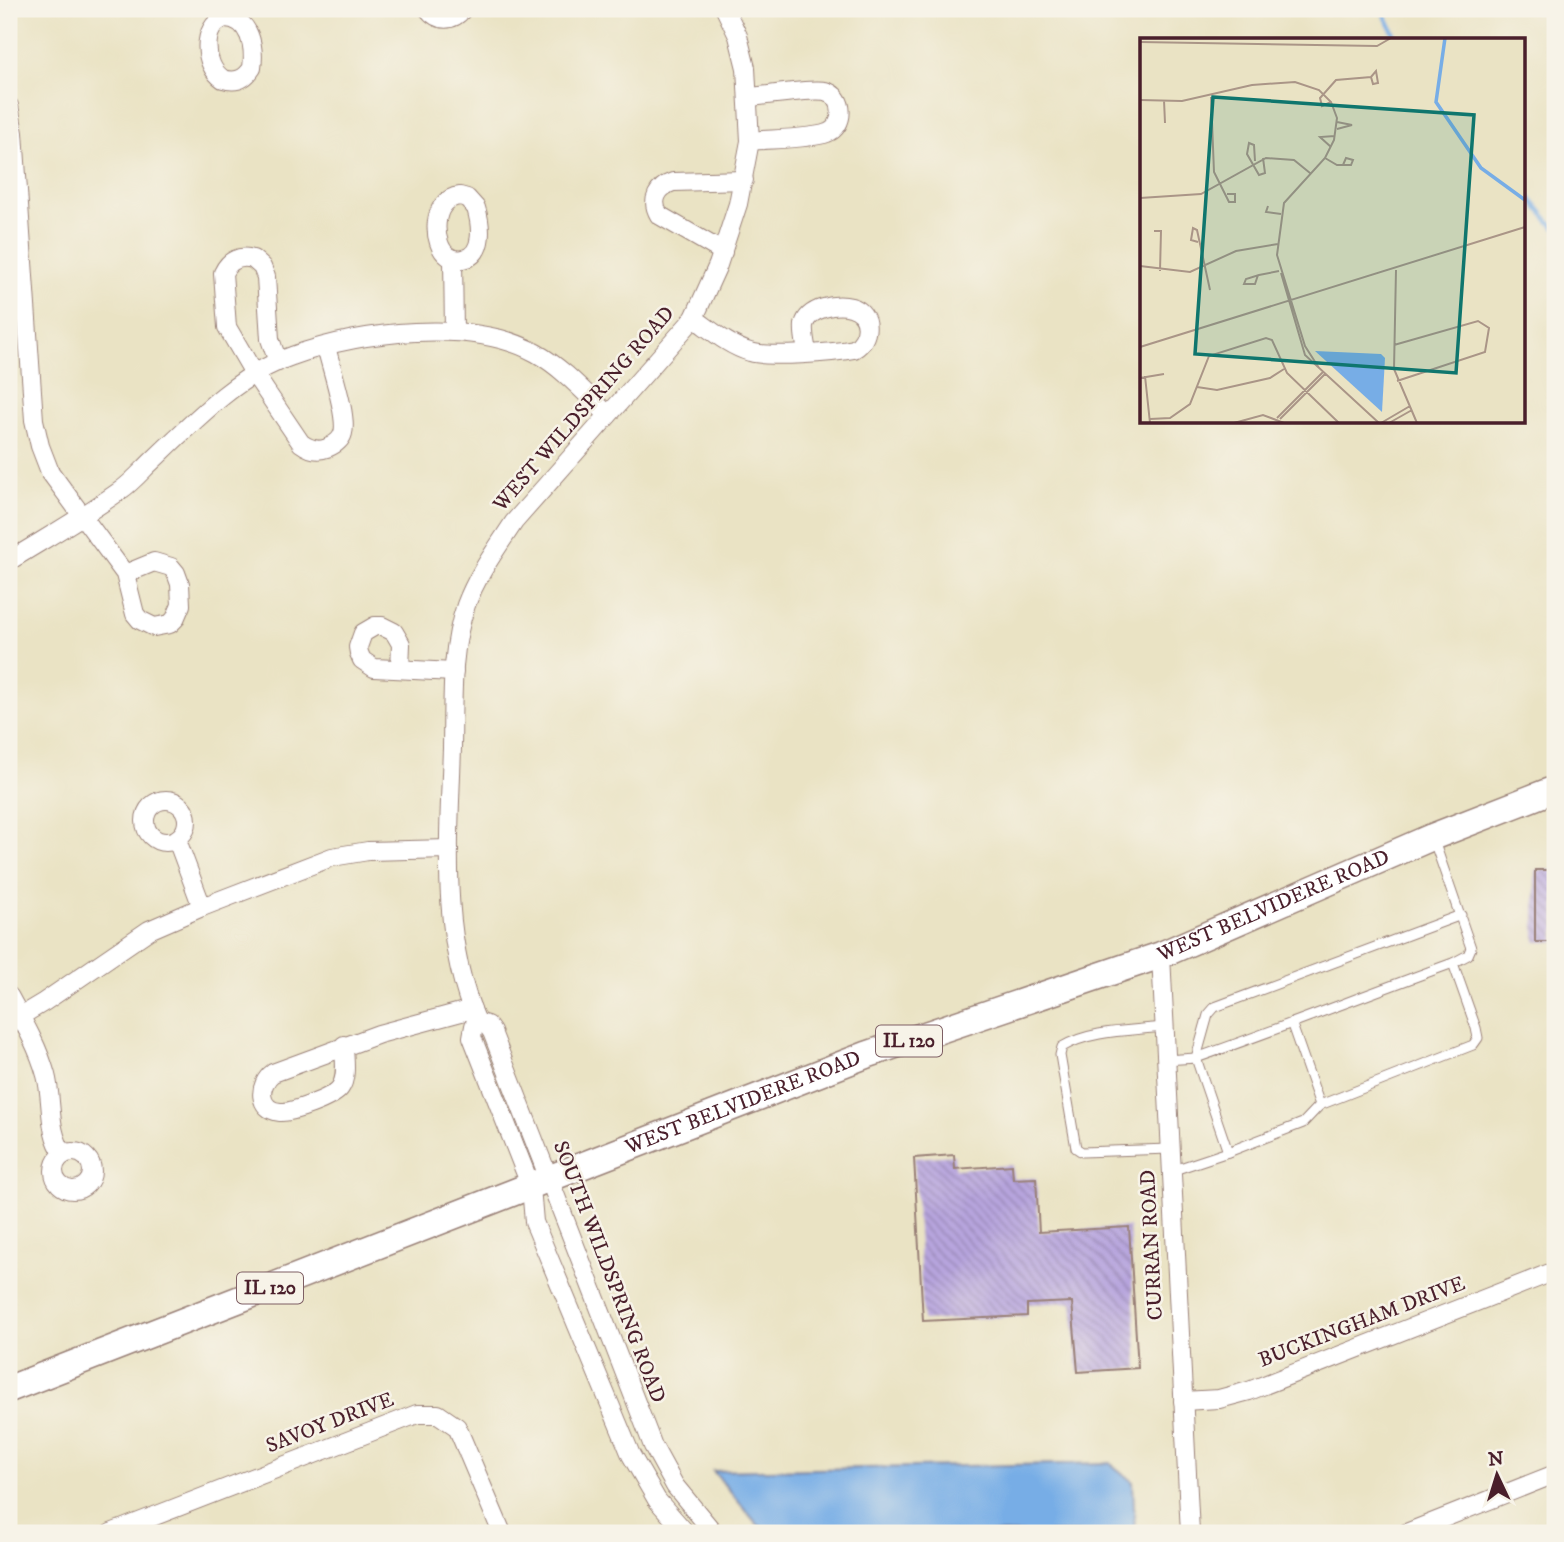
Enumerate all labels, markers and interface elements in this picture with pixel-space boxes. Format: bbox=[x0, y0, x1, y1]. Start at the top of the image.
inset map bbox=[1140, 38, 1526, 424]
street label: WEST WILDSPRING ROAD bbox=[487, 301, 680, 518]
street label: WEST BELVIDERE ROAD bbox=[1152, 844, 1394, 968]
road number: IL 120 bbox=[876, 1026, 942, 1056]
street label: WEST BELVIDERE ROAD bbox=[621, 1045, 865, 1161]
street label: SOUTH WILDSPRING ROAD bbox=[547, 1137, 671, 1407]
street label: CURRAN ROAD bbox=[1135, 1169, 1169, 1321]
street label: BUCKINGHAM DRIVE bbox=[1255, 1271, 1469, 1373]
road number: IL 120 bbox=[237, 1272, 303, 1304]
street label: SAVOY DRIVE bbox=[262, 1387, 398, 1459]
north arrow bbox=[1462, 1440, 1532, 1510]
text: N bbox=[1487, 1447, 1505, 1472]

